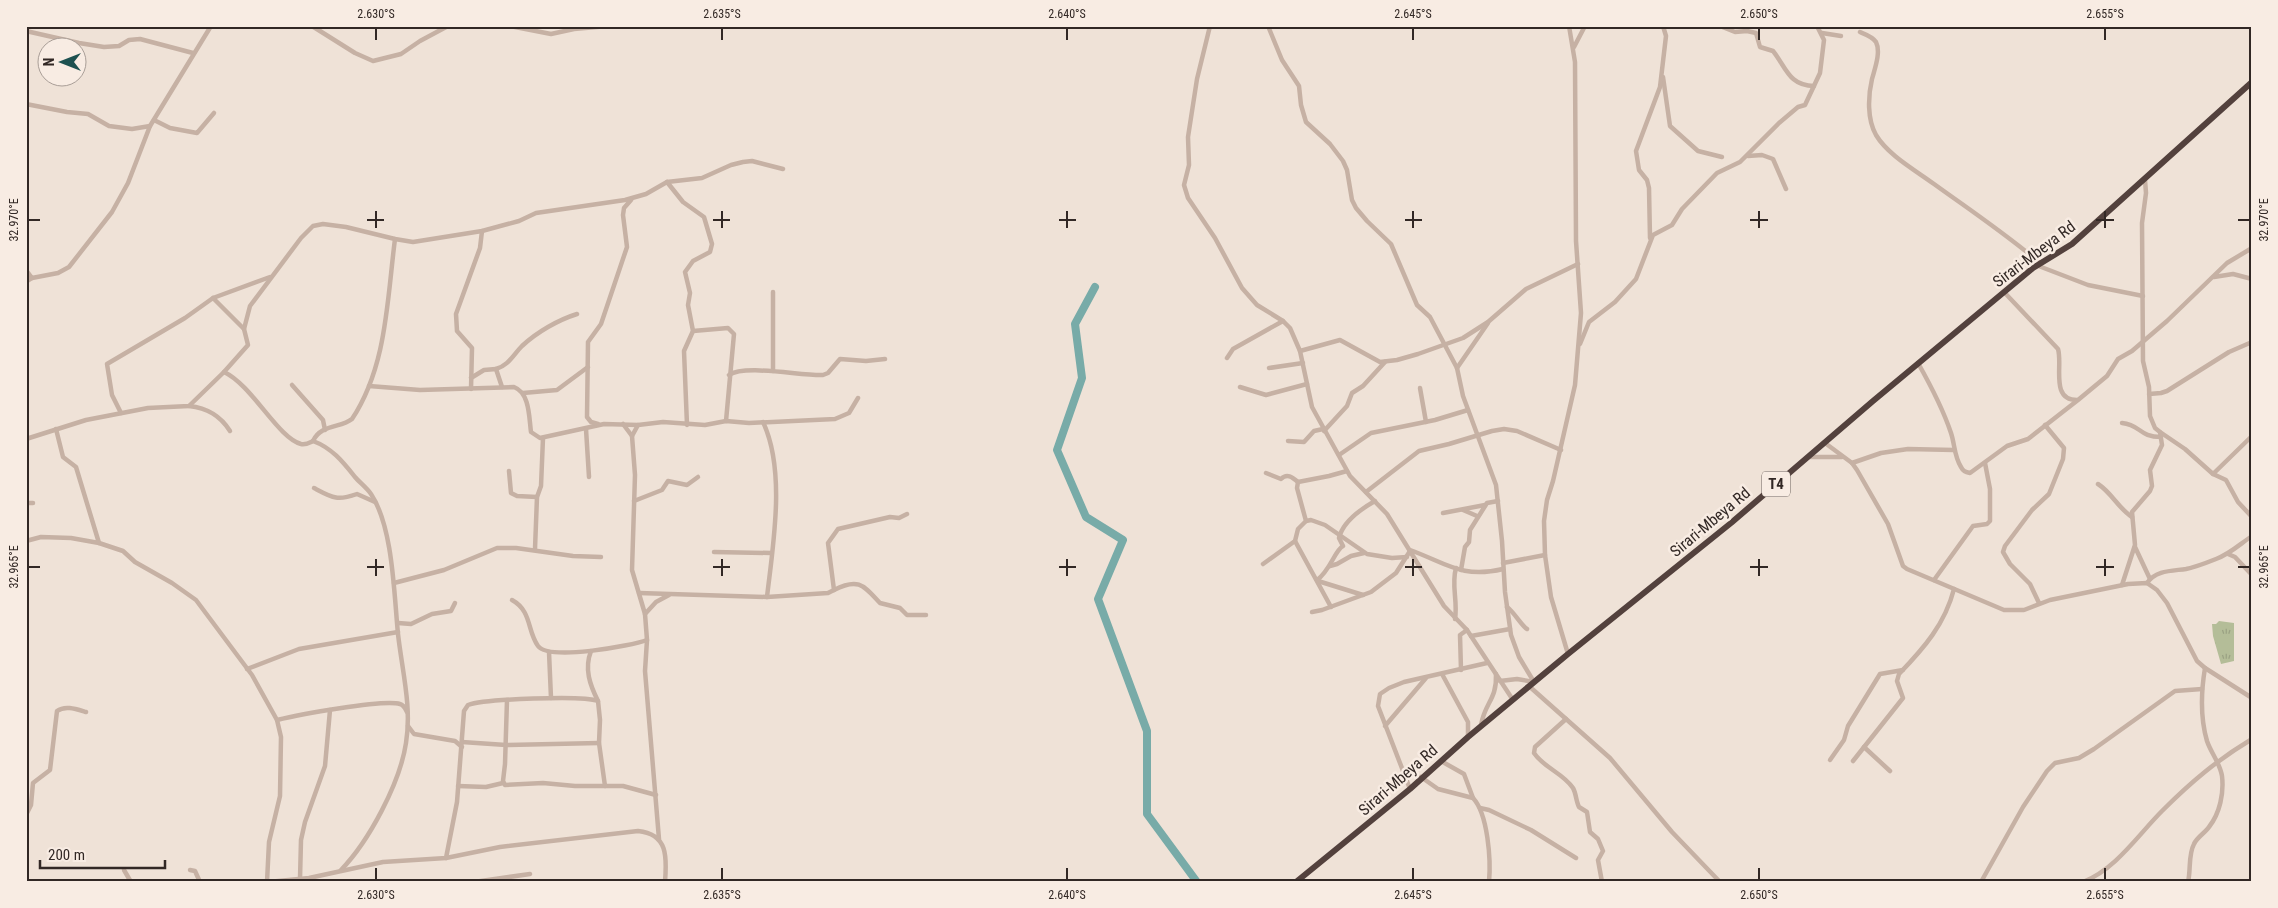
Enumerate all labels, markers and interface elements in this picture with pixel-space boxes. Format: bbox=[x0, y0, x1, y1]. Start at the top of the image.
text: 2.630°S bbox=[357, 7, 395, 21]
text: 2.635°S bbox=[703, 7, 741, 21]
text: 2.640°S bbox=[1048, 7, 1086, 21]
text: 2.645°S bbox=[1394, 7, 1432, 21]
text: 2.650°S bbox=[1740, 7, 1778, 21]
text: 2.655°S bbox=[2086, 7, 2124, 21]
north arrow bbox=[38, 38, 88, 88]
text: N bbox=[41, 58, 57, 66]
text: 32.970°E bbox=[7, 198, 21, 242]
text: 32.970°E bbox=[2257, 198, 2271, 242]
street label: Sirari-Mbeya Rd bbox=[1989, 217, 2079, 291]
road number: T4 bbox=[1762, 472, 1790, 496]
street label: Sirari-Mbeya Rd bbox=[1666, 483, 1754, 561]
text: 32.965°E bbox=[7, 545, 21, 589]
text: 32.965°E bbox=[2257, 545, 2271, 589]
street label: Sirari-Mbeya Rd bbox=[1355, 741, 1441, 819]
scale bar bbox=[40, 838, 165, 870]
text: 200 m bbox=[48, 846, 85, 864]
text: 2.630°S bbox=[357, 888, 395, 902]
text: 2.635°S bbox=[703, 888, 741, 902]
text: 2.640°S bbox=[1048, 888, 1086, 902]
text: 2.645°S bbox=[1394, 888, 1432, 902]
text: 2.650°S bbox=[1740, 888, 1778, 902]
text: 2.655°S bbox=[2086, 888, 2124, 902]

